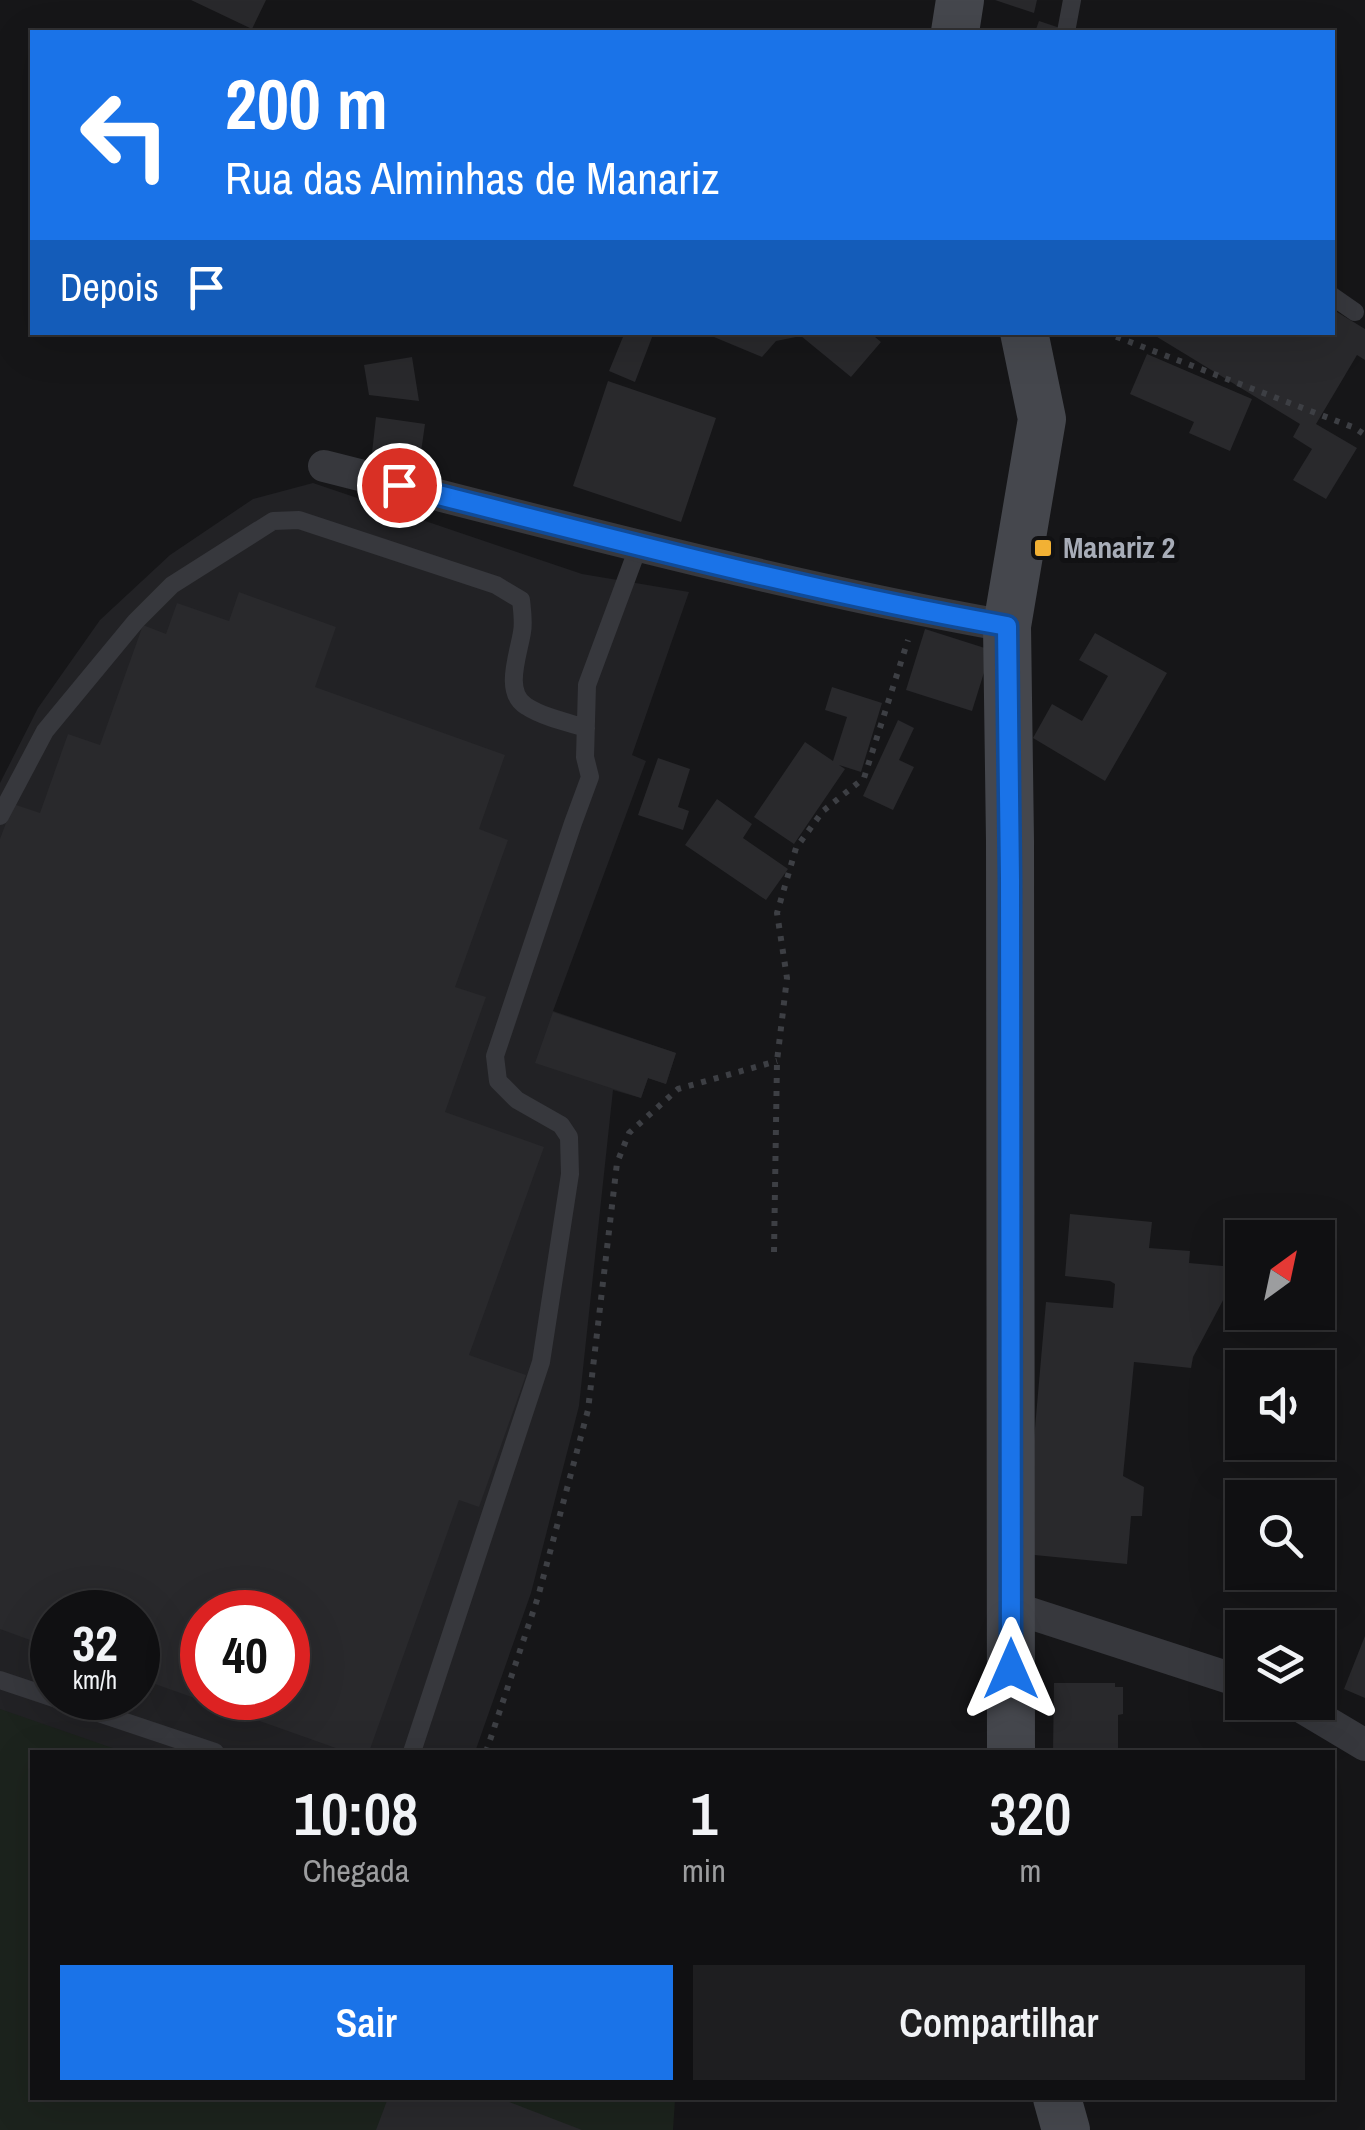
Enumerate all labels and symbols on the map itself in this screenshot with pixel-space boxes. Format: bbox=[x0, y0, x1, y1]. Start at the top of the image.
pin bbox=[357, 443, 442, 528]
place label: Manariz 2 bbox=[1063, 527, 1175, 567]
marker: Manariz 2 bbox=[1032, 537, 1054, 559]
north arrow bbox=[1225, 1220, 1335, 1330]
speed limit sign: 40 bbox=[180, 1590, 310, 1720]
position arrow bbox=[959, 1617, 1063, 1721]

